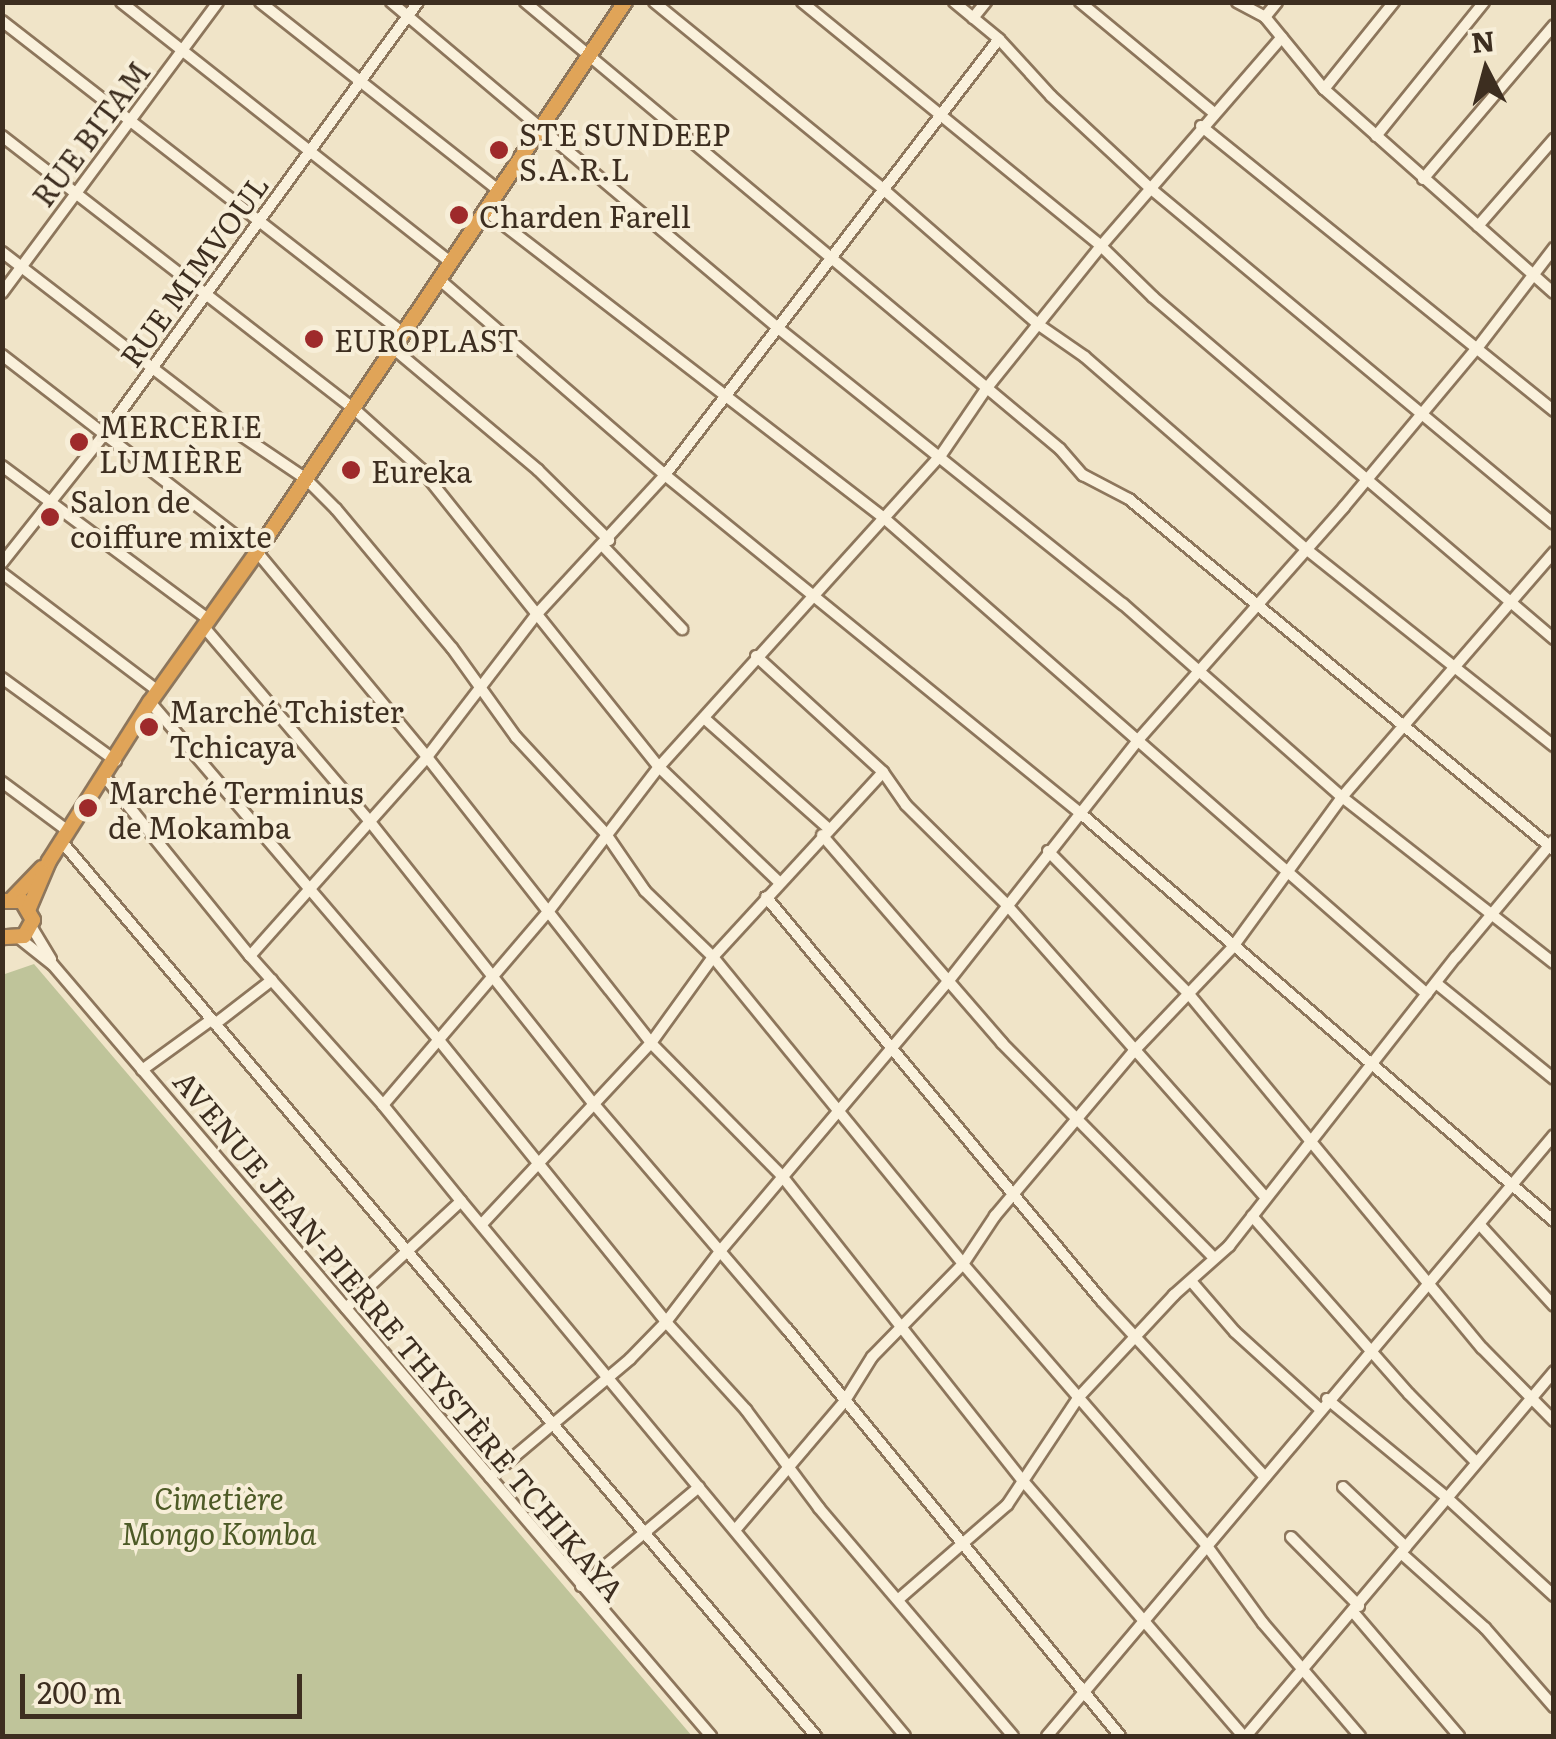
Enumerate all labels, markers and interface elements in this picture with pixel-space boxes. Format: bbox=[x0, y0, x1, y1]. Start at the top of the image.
text: N bbox=[1469, 18, 1497, 62]
north arrow bbox=[1436, 20, 1536, 120]
street label: RUE BITAM bbox=[24, 53, 156, 213]
place label: STE SUNDEEP S.A.R.L bbox=[519, 115, 730, 186]
marker: STE SUNDEEP S.A.R.L bbox=[488, 139, 510, 161]
street label: RUE MIMVOUL bbox=[111, 167, 275, 373]
place label: Charden Farell bbox=[479, 197, 691, 233]
marker: Charden Farell bbox=[448, 204, 470, 226]
place label: EUROPLAST bbox=[334, 321, 519, 357]
marker: EUROPLAST bbox=[303, 328, 325, 350]
place label: MERCERIE LUMIÈRE bbox=[99, 407, 262, 478]
marker: MERCERIE LUMIÈRE bbox=[68, 431, 90, 453]
place label: Eureka bbox=[371, 452, 472, 488]
marker: Eureka bbox=[340, 459, 362, 481]
place label: Salon de coiffure mixte bbox=[70, 482, 272, 552]
marker: Salon de coiffure mixte bbox=[39, 506, 61, 528]
place label: Marché Tchister Tchicaya bbox=[169, 692, 404, 762]
marker: Marché Tchister Tchicaya bbox=[138, 716, 160, 738]
place label: Marché Terminus de Mokamba bbox=[108, 773, 364, 844]
marker: Marché Terminus de Mokamba bbox=[77, 797, 99, 819]
street label: AVENUE JEAN-PIERRE THYSTÈRE TCHIKAYA bbox=[167, 1063, 633, 1607]
park label: Cimetière Mongo Komba bbox=[121, 1479, 317, 1550]
scale bar bbox=[25, 1654, 308, 1716]
text: 200 m bbox=[37, 1669, 122, 1713]

